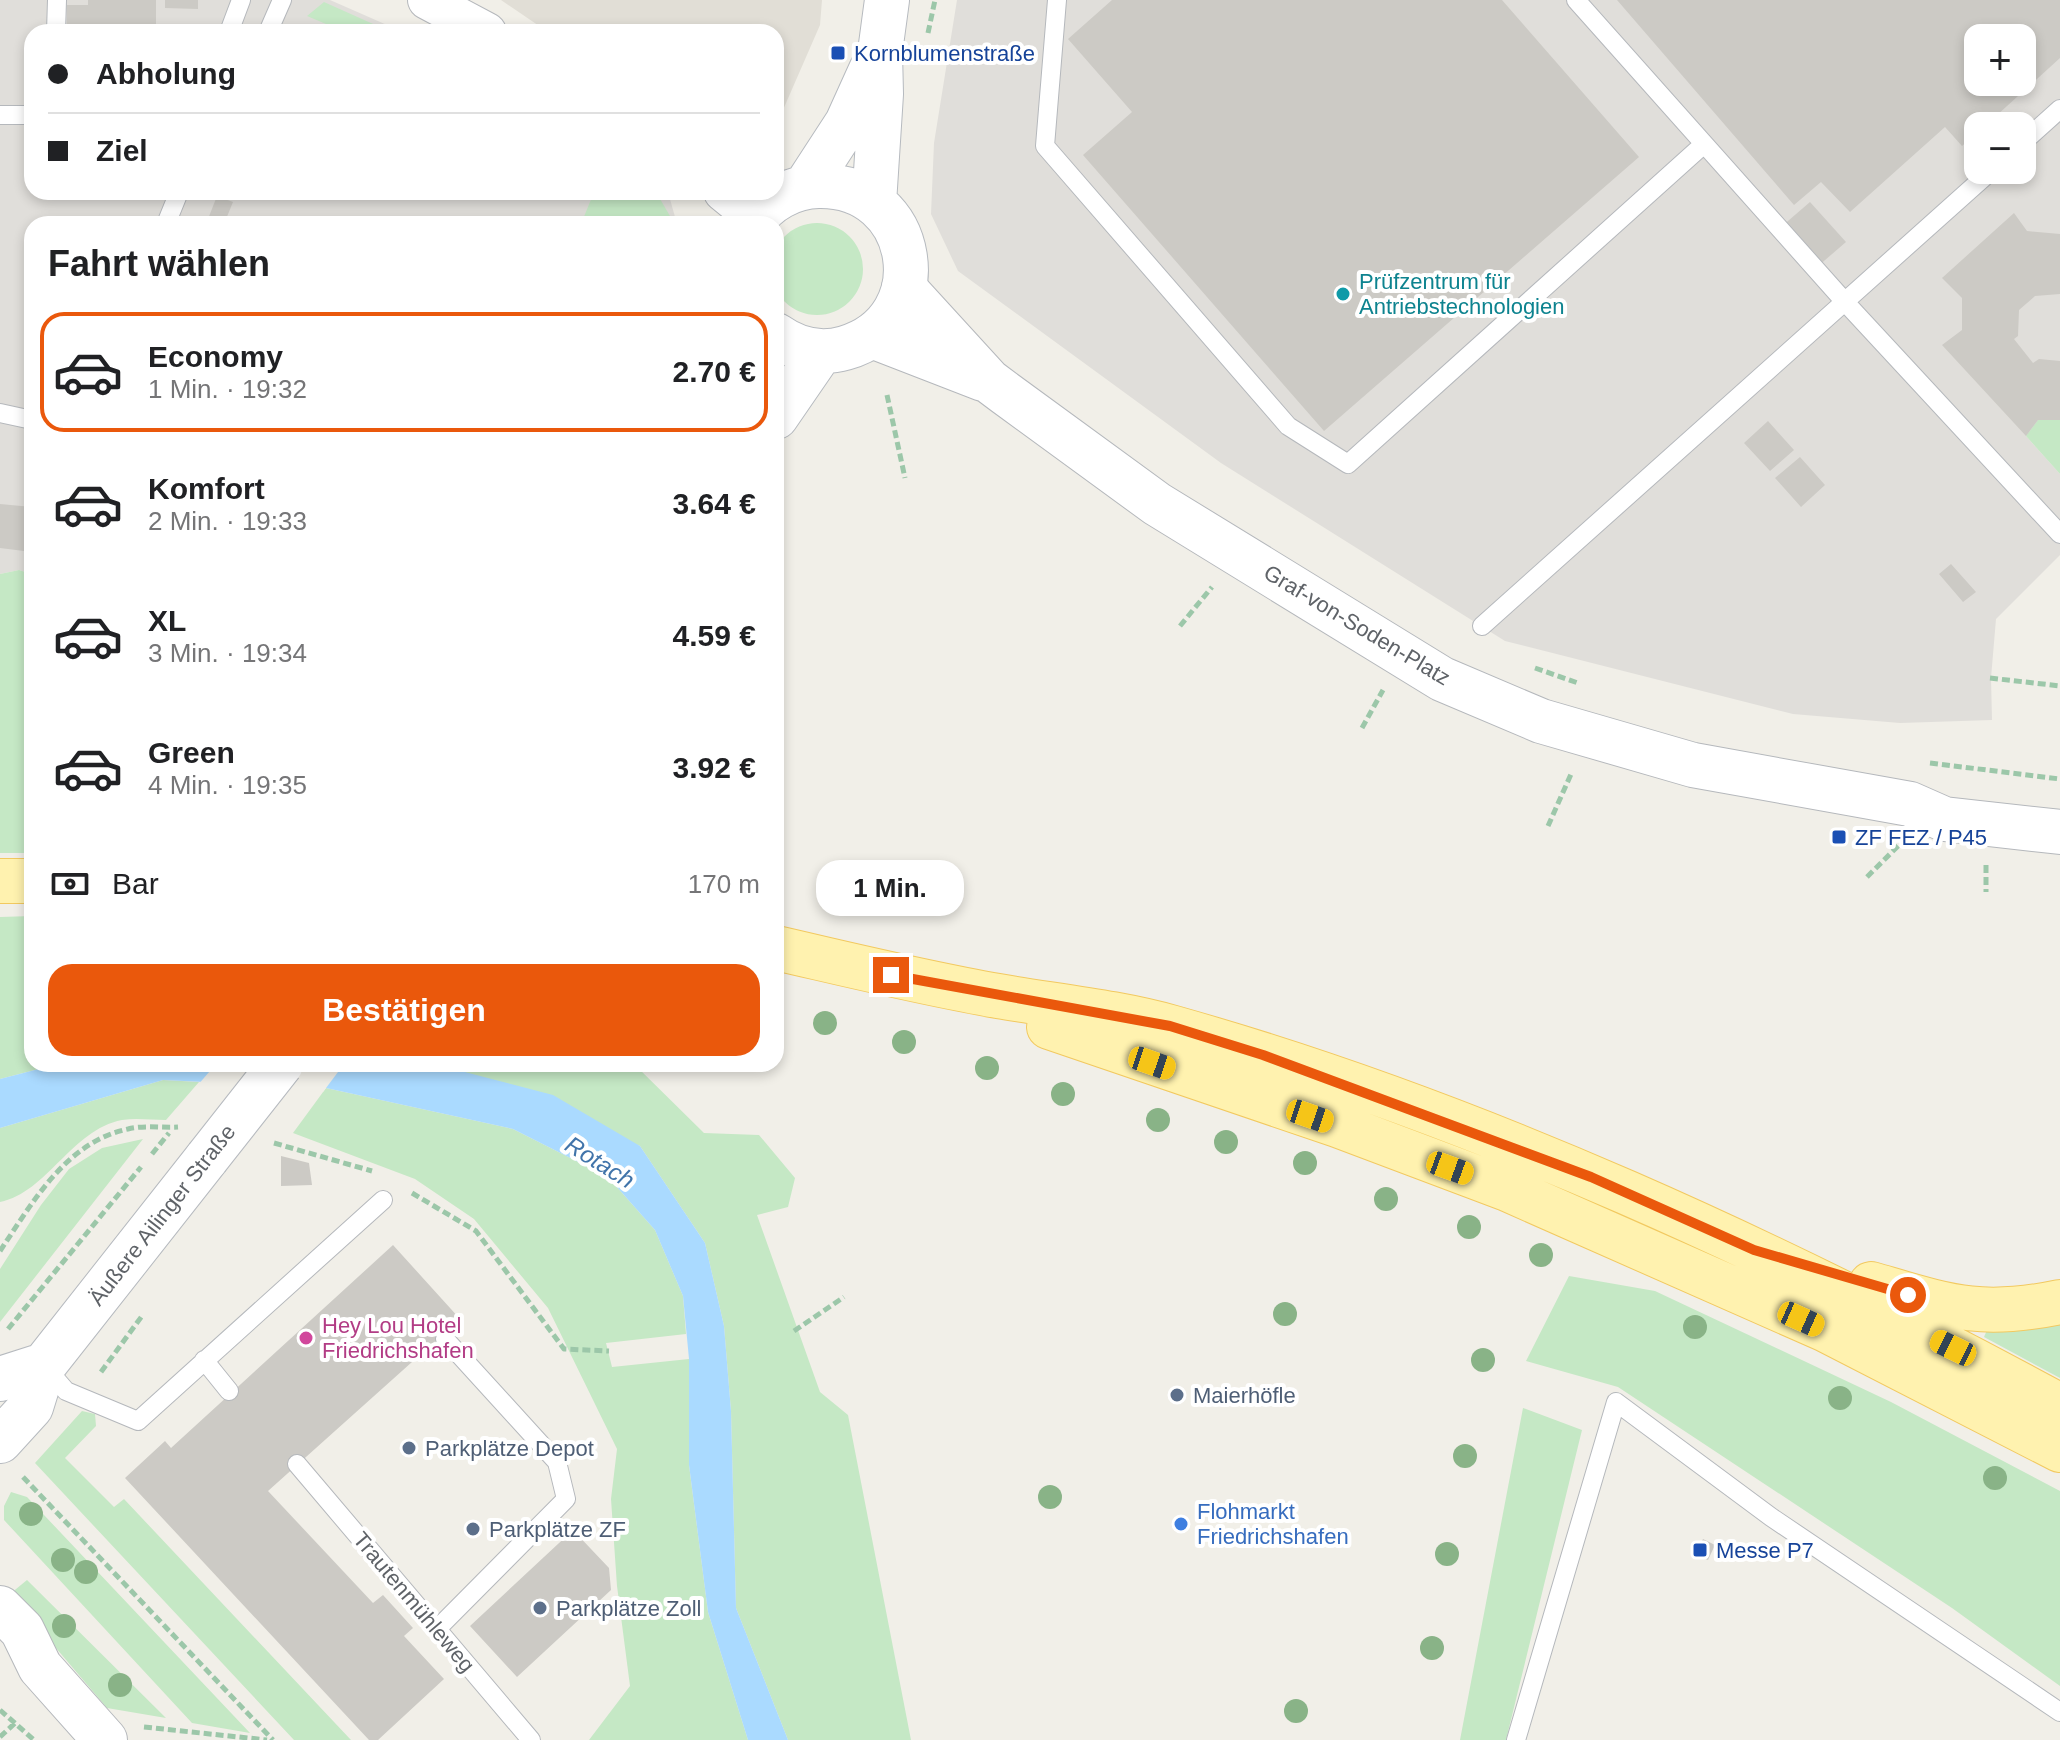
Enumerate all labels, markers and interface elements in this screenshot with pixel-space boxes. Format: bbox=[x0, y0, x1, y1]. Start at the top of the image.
map controls bbox=[1964, 24, 2036, 184]
button: + bbox=[1964, 24, 2036, 96]
place label: Kornblumenstraße bbox=[854, 41, 1035, 66]
marker: Kornblumenstraße bbox=[829, 44, 847, 62]
text: Abholung bbox=[96, 57, 236, 90]
button: − bbox=[1964, 112, 2036, 184]
text: Ziel bbox=[96, 134, 148, 167]
text: Fahrt wählen bbox=[48, 243, 270, 284]
place label: Prüfzentrum für Antriebstechnologien bbox=[1359, 269, 1564, 319]
marker: Prüfzentrum für Antriebstechnologien bbox=[1334, 285, 1352, 303]
icon: car bbox=[52, 336, 124, 408]
text: Economy bbox=[148, 340, 283, 373]
text: 2.70 € bbox=[673, 355, 756, 388]
text: 1 Min. · 19:32 bbox=[148, 374, 307, 404]
icon: car bbox=[52, 468, 124, 540]
text: Komfort bbox=[148, 472, 265, 505]
text: 3.64 € bbox=[673, 487, 756, 520]
text: 2 Min. · 19:33 bbox=[148, 506, 307, 536]
street label: Graf-von-Soden-Platz bbox=[1259, 559, 1455, 691]
icon: car bbox=[52, 600, 124, 672]
text: XL bbox=[148, 604, 186, 637]
text: 4.59 € bbox=[673, 619, 756, 652]
text: 3 Min. · 19:34 bbox=[148, 638, 307, 668]
icon: car bbox=[52, 732, 124, 804]
text: Green bbox=[148, 736, 235, 769]
text: 3.92 € bbox=[673, 751, 756, 784]
text: 4 Min. · 19:35 bbox=[148, 770, 307, 800]
place label: ZF FEZ / P45 bbox=[1855, 825, 1987, 850]
marker: ZF FEZ / P45 bbox=[1830, 828, 1848, 846]
callout: 1 Min. bbox=[817, 859, 965, 915]
icon: cash bbox=[48, 862, 92, 906]
text: Bar bbox=[112, 867, 159, 900]
text: 170 m bbox=[688, 869, 760, 899]
text: 1 Min. bbox=[853, 873, 927, 903]
route end bbox=[873, 957, 909, 993]
button: Bestätigen bbox=[48, 964, 760, 1056]
car bbox=[1125, 1044, 1179, 1082]
car bbox=[1283, 1097, 1337, 1135]
street label: Äußere Ailinger Straße bbox=[84, 1120, 240, 1310]
water label: Rotach bbox=[561, 1130, 639, 1194]
car bbox=[1423, 1149, 1477, 1187]
route start bbox=[1890, 1277, 1926, 1313]
car bbox=[1774, 1298, 1828, 1340]
place label: Hey Lou Hotel Friedrichshafen bbox=[322, 1313, 474, 1363]
car bbox=[1926, 1327, 1980, 1369]
marker: Hey Lou Hotel Friedrichshafen bbox=[297, 1329, 315, 1347]
place label: Maierhöfle bbox=[1193, 1383, 1296, 1408]
marker: Maierhöfle bbox=[1168, 1386, 1186, 1404]
place label: Parkplätze Depot bbox=[425, 1436, 594, 1461]
marker: Parkplätze Depot bbox=[400, 1439, 418, 1457]
place label: Flohmarkt Friedrichshafen bbox=[1197, 1499, 1349, 1549]
marker: Flohmarkt Friedrichshafen bbox=[1172, 1515, 1190, 1533]
place label: Parkplätze ZF bbox=[489, 1517, 626, 1542]
marker: Parkplätze ZF bbox=[464, 1520, 482, 1538]
street label: Trautenmühleweg bbox=[348, 1527, 480, 1677]
place label: Messe P7 bbox=[1716, 1538, 1814, 1563]
marker: Messe P7 bbox=[1691, 1541, 1709, 1559]
place label: Parkplätze Zoll bbox=[556, 1596, 702, 1621]
marker: Parkplätze Zoll bbox=[531, 1599, 549, 1617]

